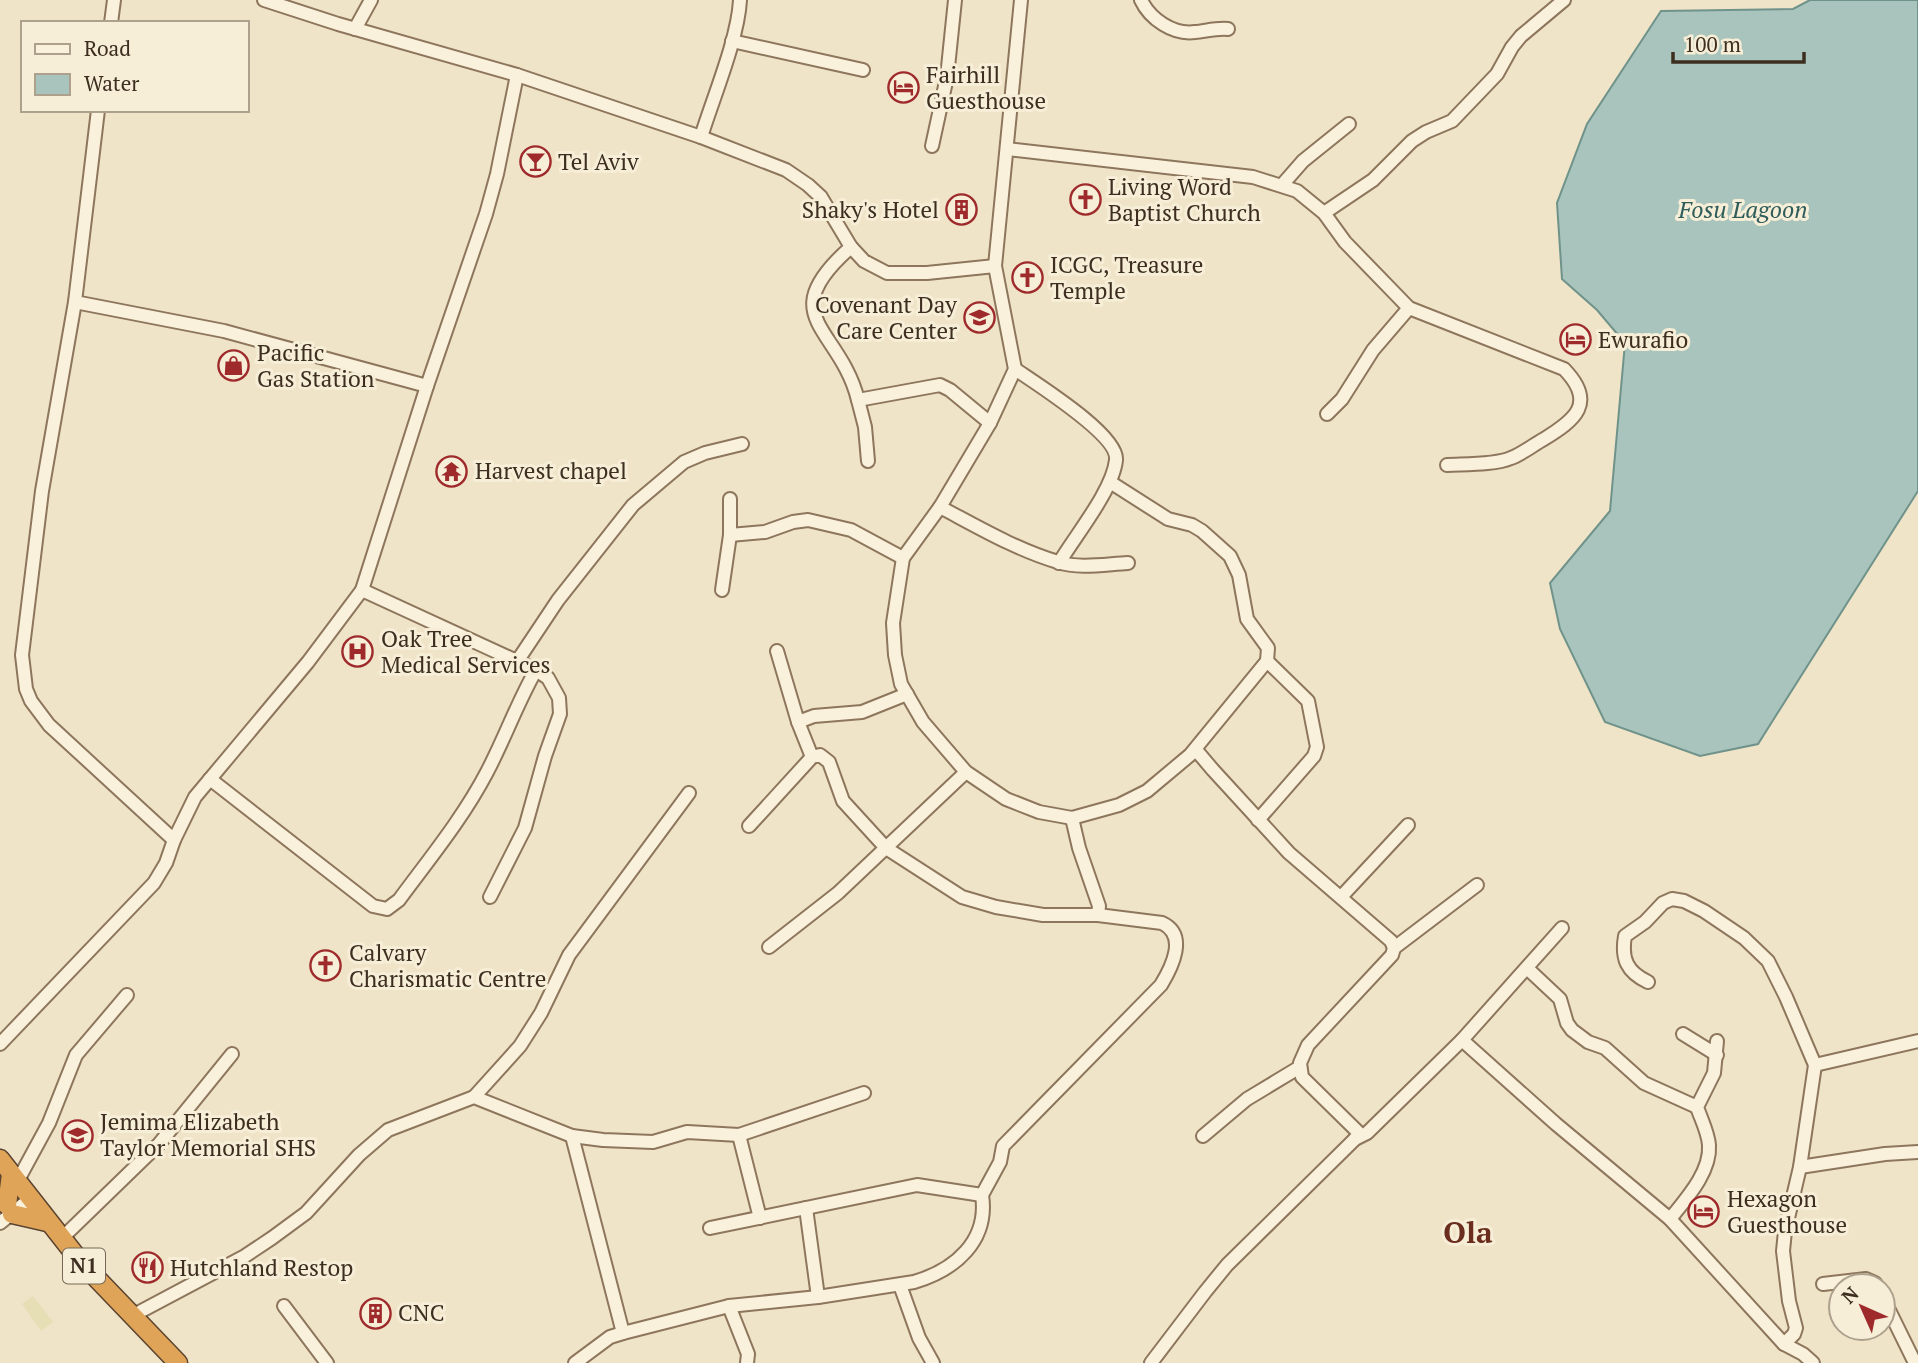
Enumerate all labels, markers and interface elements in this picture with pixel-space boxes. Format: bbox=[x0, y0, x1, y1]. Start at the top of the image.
legend bbox=[21, 21, 248, 112]
scale bar bbox=[1673, 21, 1804, 65]
text: 100 m bbox=[1684, 30, 1741, 58]
text: Road bbox=[84, 34, 131, 62]
place label: Fairhill Guesthouse bbox=[926, 59, 1046, 116]
text: Water bbox=[84, 69, 139, 97]
hotel icon: Fairhill Guesthouse bbox=[886, 71, 920, 105]
bar icon: Tel Aviv bbox=[518, 145, 552, 179]
place label: Tel Aviv bbox=[558, 146, 639, 177]
place label: Living Word Baptist Church bbox=[1108, 171, 1261, 228]
church icon: Living Word Baptist Church bbox=[1068, 183, 1102, 217]
building icon: Shaky's Hotel bbox=[945, 193, 979, 227]
water label: Fosu Lagoon bbox=[1677, 193, 1808, 225]
place label: Shaky's Hotel bbox=[802, 194, 939, 225]
place label: ICGC, Treasure Temple bbox=[1050, 249, 1203, 306]
church icon: ICGC, Treasure Temple bbox=[1010, 261, 1044, 295]
place label: Covenant Day Care Center bbox=[815, 289, 957, 346]
school or university icon: Covenant Day Care Center bbox=[963, 301, 997, 335]
hotel icon: Ewurafio bbox=[1558, 323, 1592, 357]
place label: Ewurafio bbox=[1598, 324, 1688, 355]
place label: Pacific Gas Station bbox=[257, 337, 375, 394]
shop icon: Pacific Gas Station bbox=[217, 349, 251, 383]
temple icon: Harvest chapel bbox=[435, 454, 469, 488]
place label: Harvest chapel bbox=[475, 455, 627, 486]
place label: Oak Tree Medical Services bbox=[381, 623, 551, 680]
hospital icon: Oak Tree Medical Services bbox=[341, 635, 375, 669]
place label: Calvary Charismatic Centre bbox=[349, 937, 546, 994]
church icon: Calvary Charismatic Centre bbox=[309, 949, 343, 983]
place label: Jemima Elizabeth Taylor Memorial SHS bbox=[100, 1106, 316, 1163]
school or university icon: Jemima Elizabeth Taylor Memorial SHS bbox=[60, 1118, 94, 1152]
place label: Hexagon Guesthouse bbox=[1727, 1183, 1847, 1240]
hotel icon: Hexagon Guesthouse bbox=[1687, 1195, 1721, 1229]
district label: Ola bbox=[1443, 1212, 1493, 1252]
road number: N1 bbox=[63, 1248, 105, 1284]
restaurant icon: Hutchland Restop bbox=[130, 1251, 164, 1285]
place label: Hutchland Restop bbox=[170, 1252, 353, 1283]
north arrow bbox=[1827, 1272, 1897, 1342]
text: N bbox=[1836, 1280, 1864, 1309]
building icon: CNC bbox=[358, 1296, 392, 1330]
place label: CNC bbox=[398, 1297, 444, 1328]

